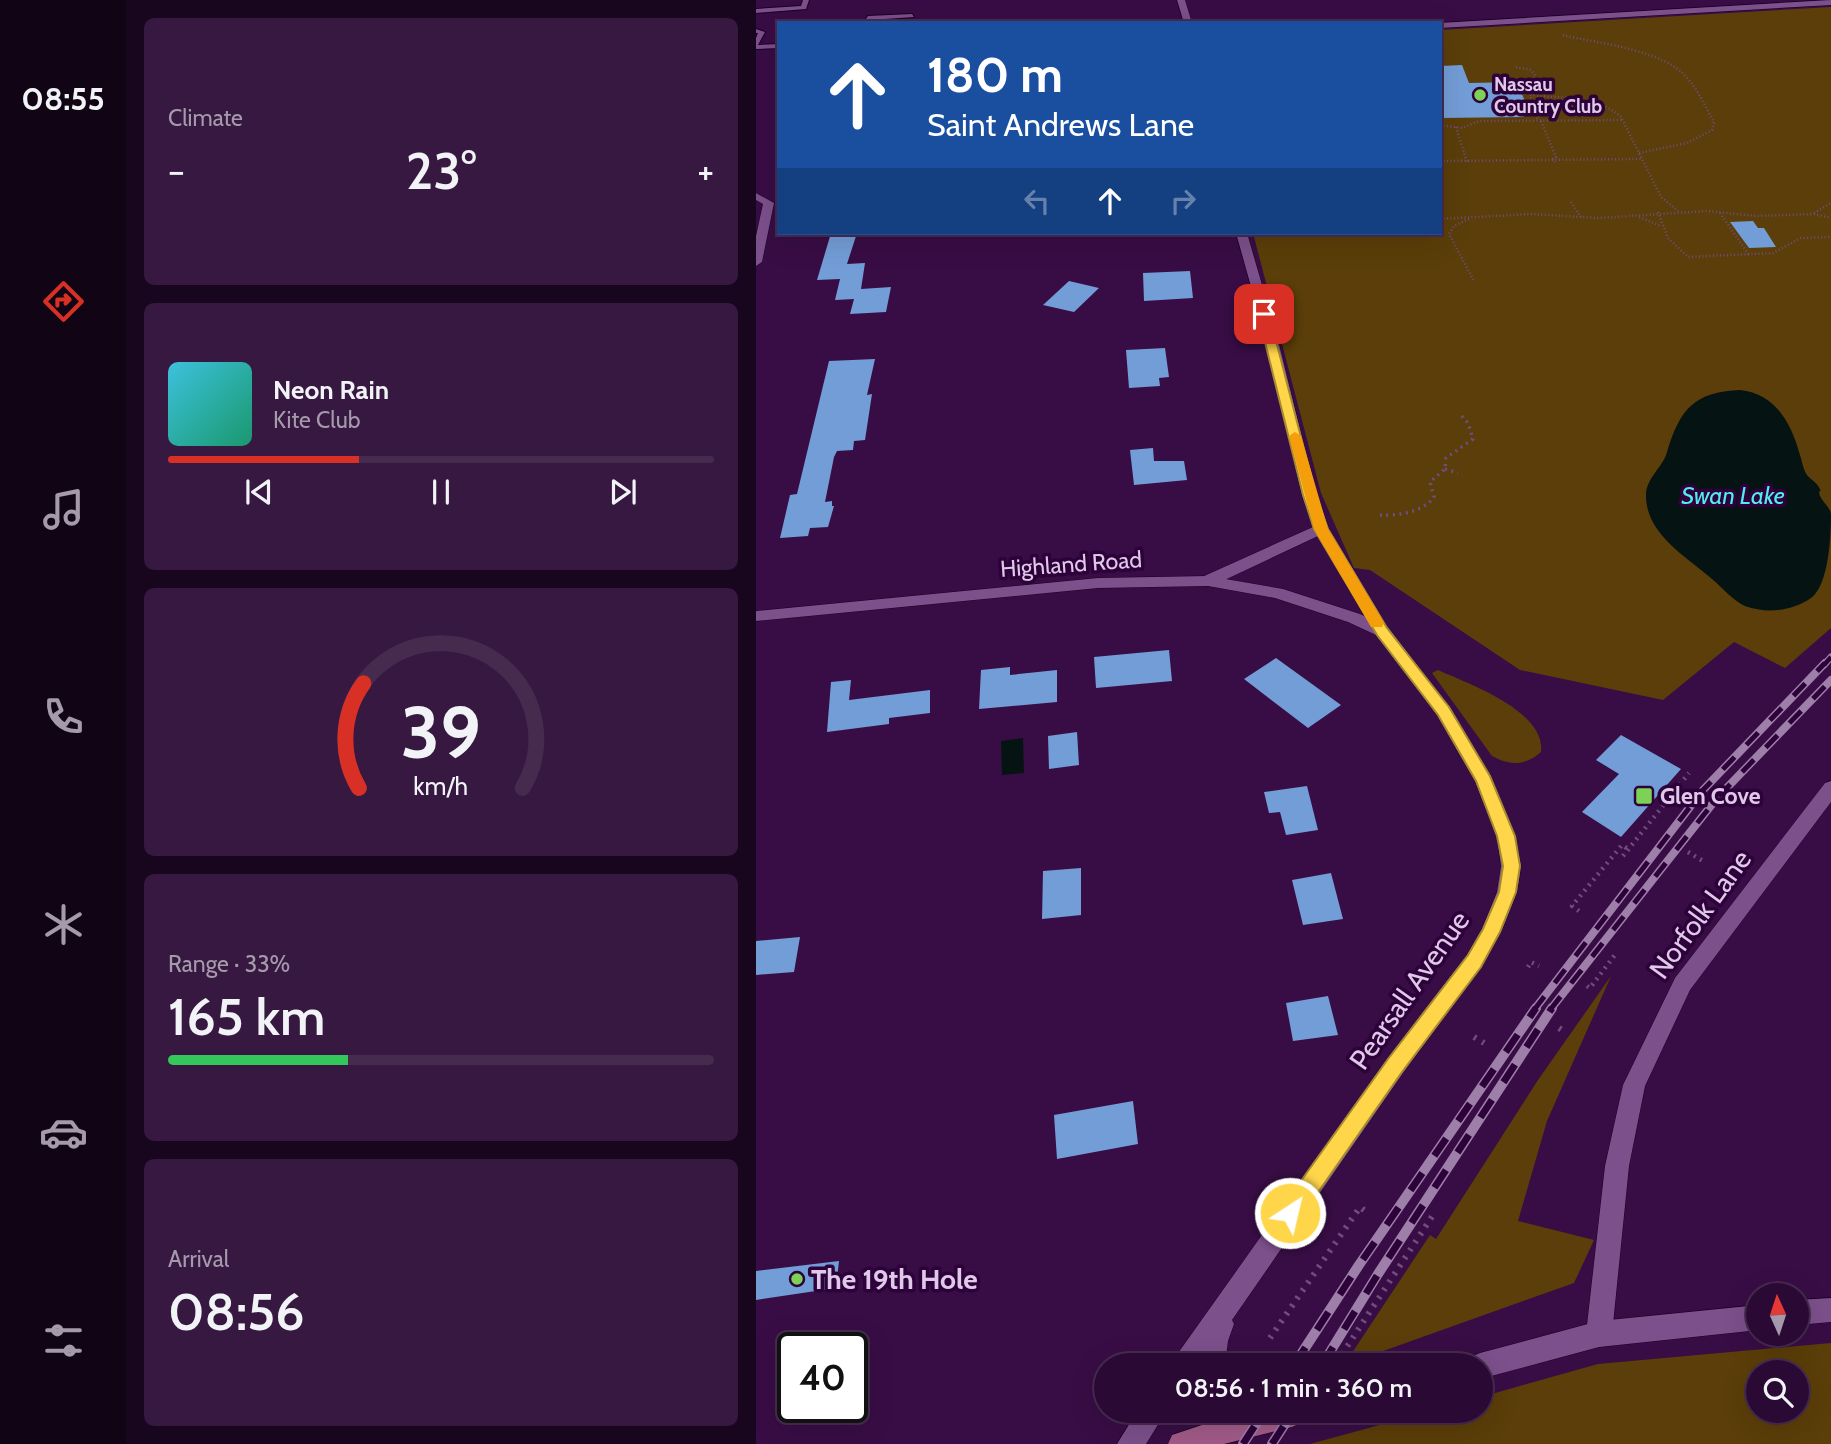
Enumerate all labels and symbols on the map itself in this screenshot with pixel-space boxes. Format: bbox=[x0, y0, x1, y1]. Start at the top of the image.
place label: Nassau Country Club bbox=[1494, 73, 1602, 118]
marker: Nassau Country Club bbox=[1472, 87, 1488, 103]
pin bbox=[1234, 284, 1294, 344]
water label: Swan Lake bbox=[1681, 481, 1785, 510]
street label: Highland Road bbox=[999, 545, 1143, 583]
place label: Glen Cove bbox=[1660, 782, 1761, 810]
marker: Glen Cove bbox=[1634, 786, 1654, 806]
street label: Norfolk Lane bbox=[1642, 843, 1758, 985]
street label: Pearsall Avenue bbox=[1342, 904, 1476, 1076]
position arrow bbox=[1253, 1176, 1327, 1250]
place label: The 19th Hole bbox=[811, 1262, 978, 1296]
marker: The 19th Hole bbox=[789, 1271, 805, 1287]
north arrow bbox=[1746, 1283, 1810, 1346]
speed limit sign: 40 bbox=[777, 1332, 868, 1423]

